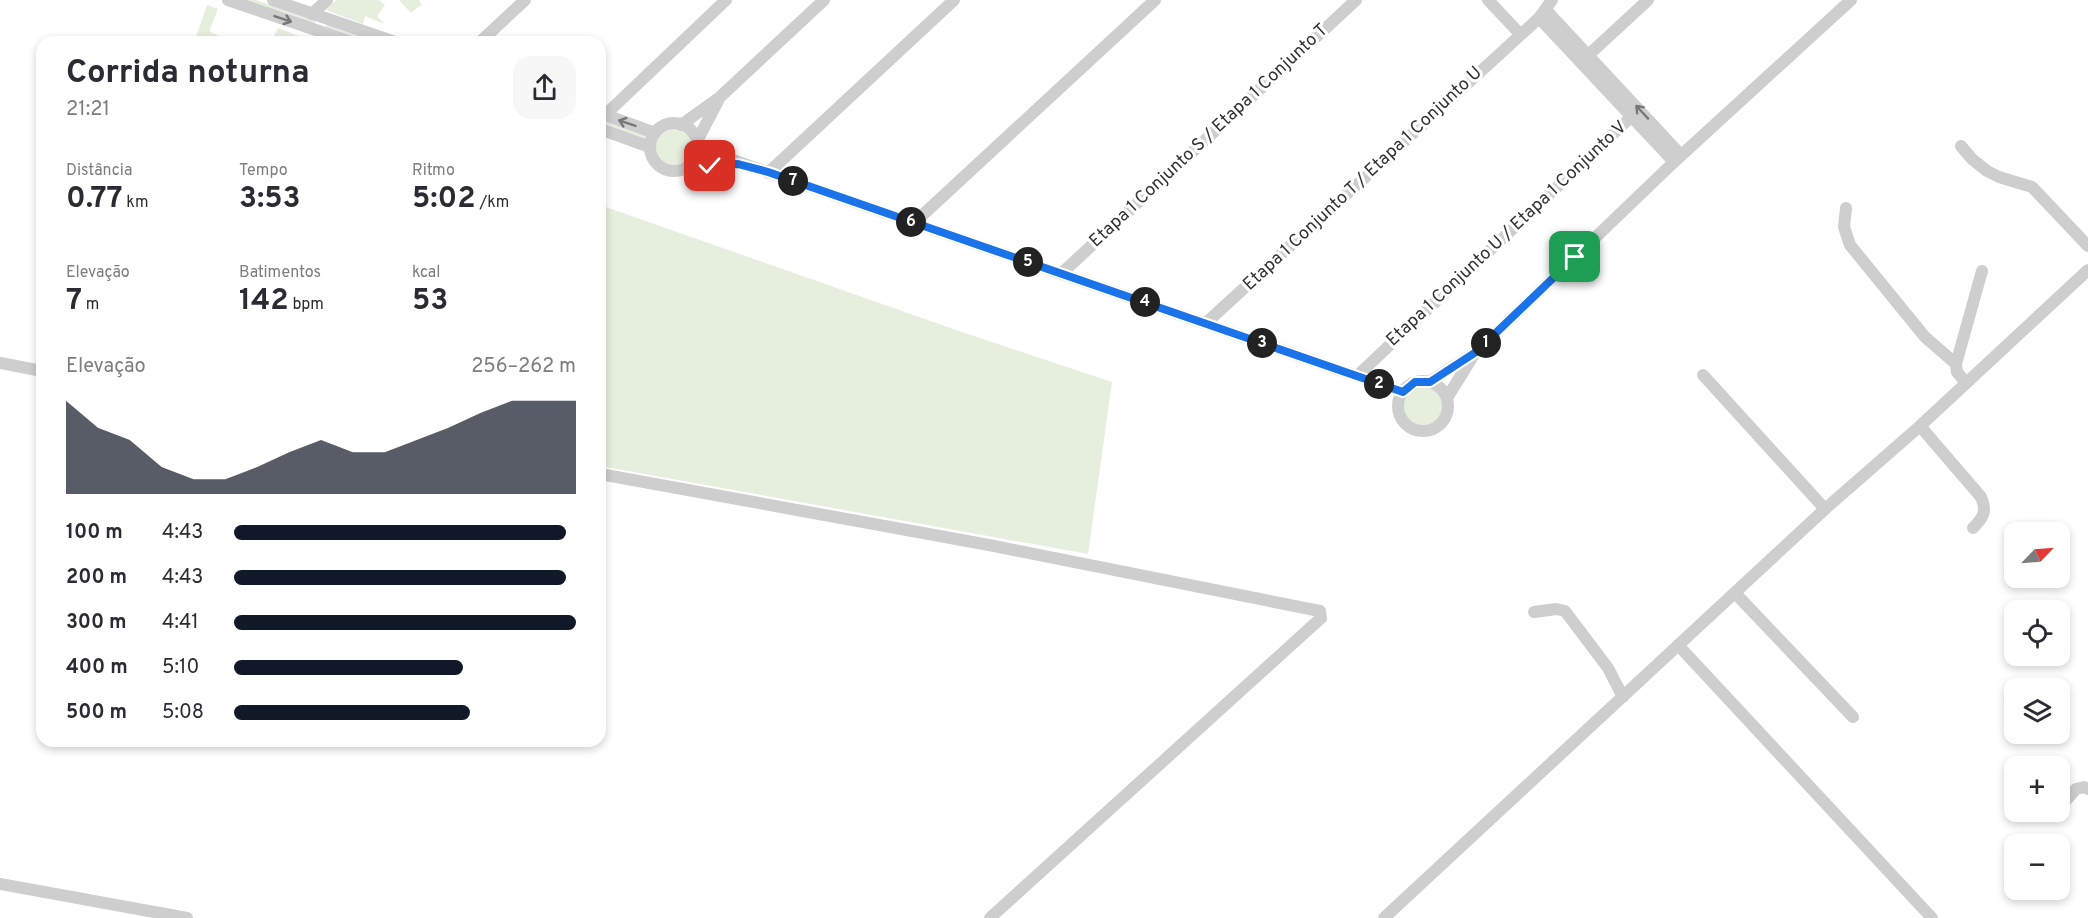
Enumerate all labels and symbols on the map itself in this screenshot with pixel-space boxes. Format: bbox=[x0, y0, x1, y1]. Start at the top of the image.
one-way arrow bbox=[274, 14, 292, 25]
street label: Etapa 1 Conjunto S / Etapa 1 Conjunto T bbox=[1085, 19, 1333, 253]
street label: Etapa 1 Conjunto T / Etapa 1 Conjunto U bbox=[1239, 62, 1487, 296]
one-way arrow bbox=[1635, 105, 1649, 120]
one-way arrow bbox=[618, 116, 637, 127]
street label: Etapa 1 Conjunto U / Etapa 1 Conjunto V bbox=[1382, 116, 1632, 352]
pin bbox=[684, 140, 735, 191]
pin: 7 bbox=[778, 166, 808, 196]
pin: 6 bbox=[896, 207, 926, 237]
pin bbox=[1549, 231, 1600, 282]
pin: 5 bbox=[1013, 247, 1043, 277]
pin: 4 bbox=[1130, 287, 1160, 317]
pin: 3 bbox=[1247, 328, 1277, 358]
pin: 1 bbox=[1471, 328, 1501, 358]
pin: 2 bbox=[1364, 369, 1394, 399]
north arrow bbox=[2004, 522, 2070, 588]

